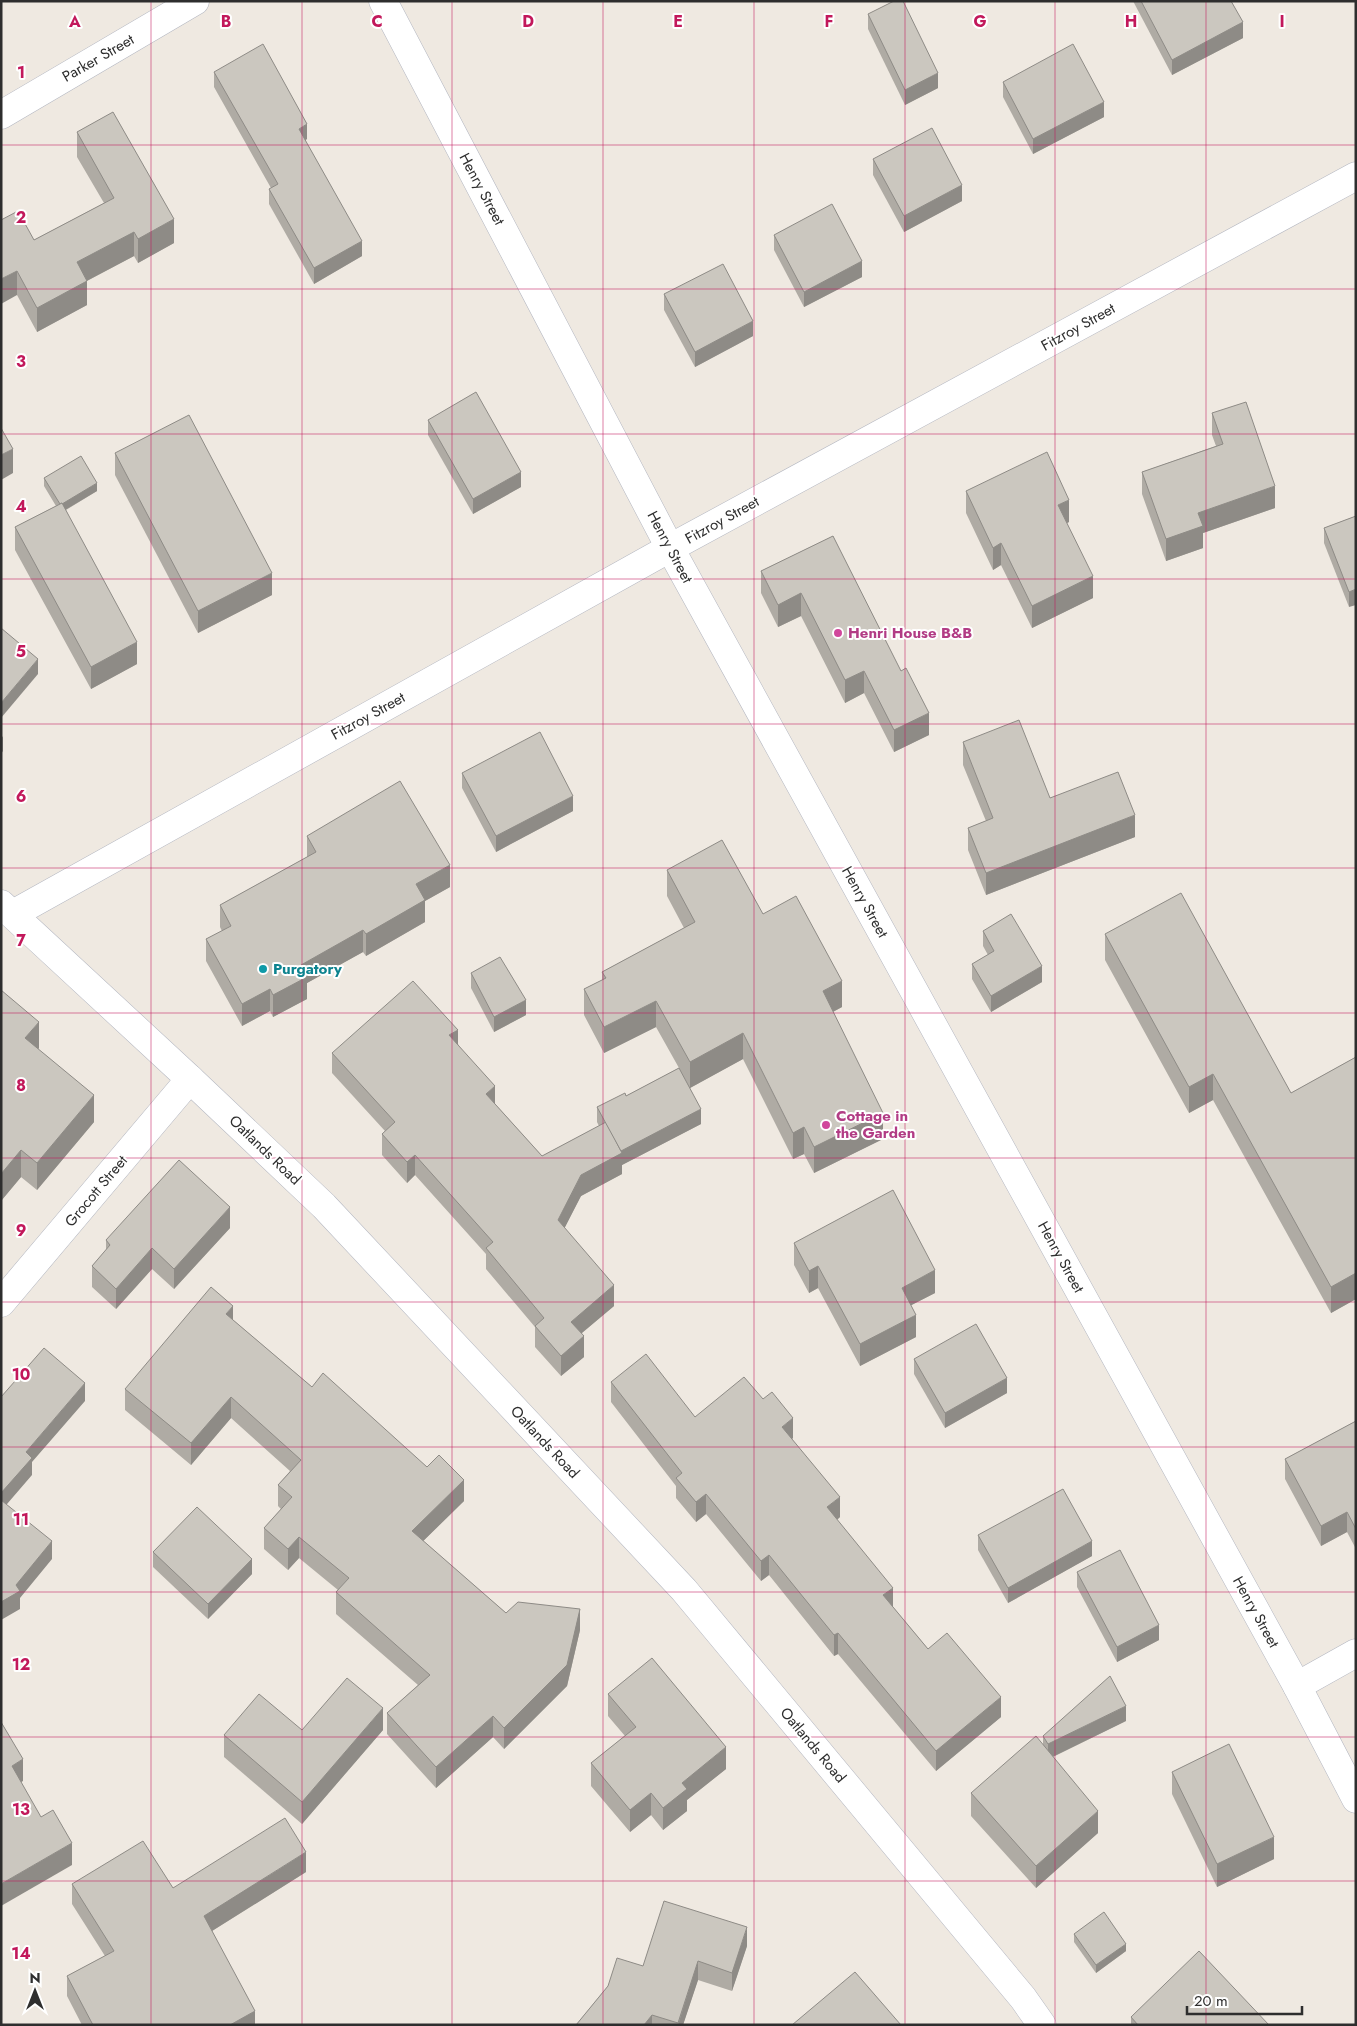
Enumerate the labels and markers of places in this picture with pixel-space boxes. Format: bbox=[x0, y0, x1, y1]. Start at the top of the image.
place label: Henri House B&B bbox=[848, 622, 972, 644]
marker: Henri House B&B bbox=[832, 627, 844, 639]
place label: Purgatory bbox=[273, 958, 342, 980]
marker: Purgatory bbox=[257, 963, 269, 975]
place label: Cottage in the Garden bbox=[836, 1105, 915, 1144]
marker: Cottage in the Garden bbox=[820, 1119, 832, 1131]

